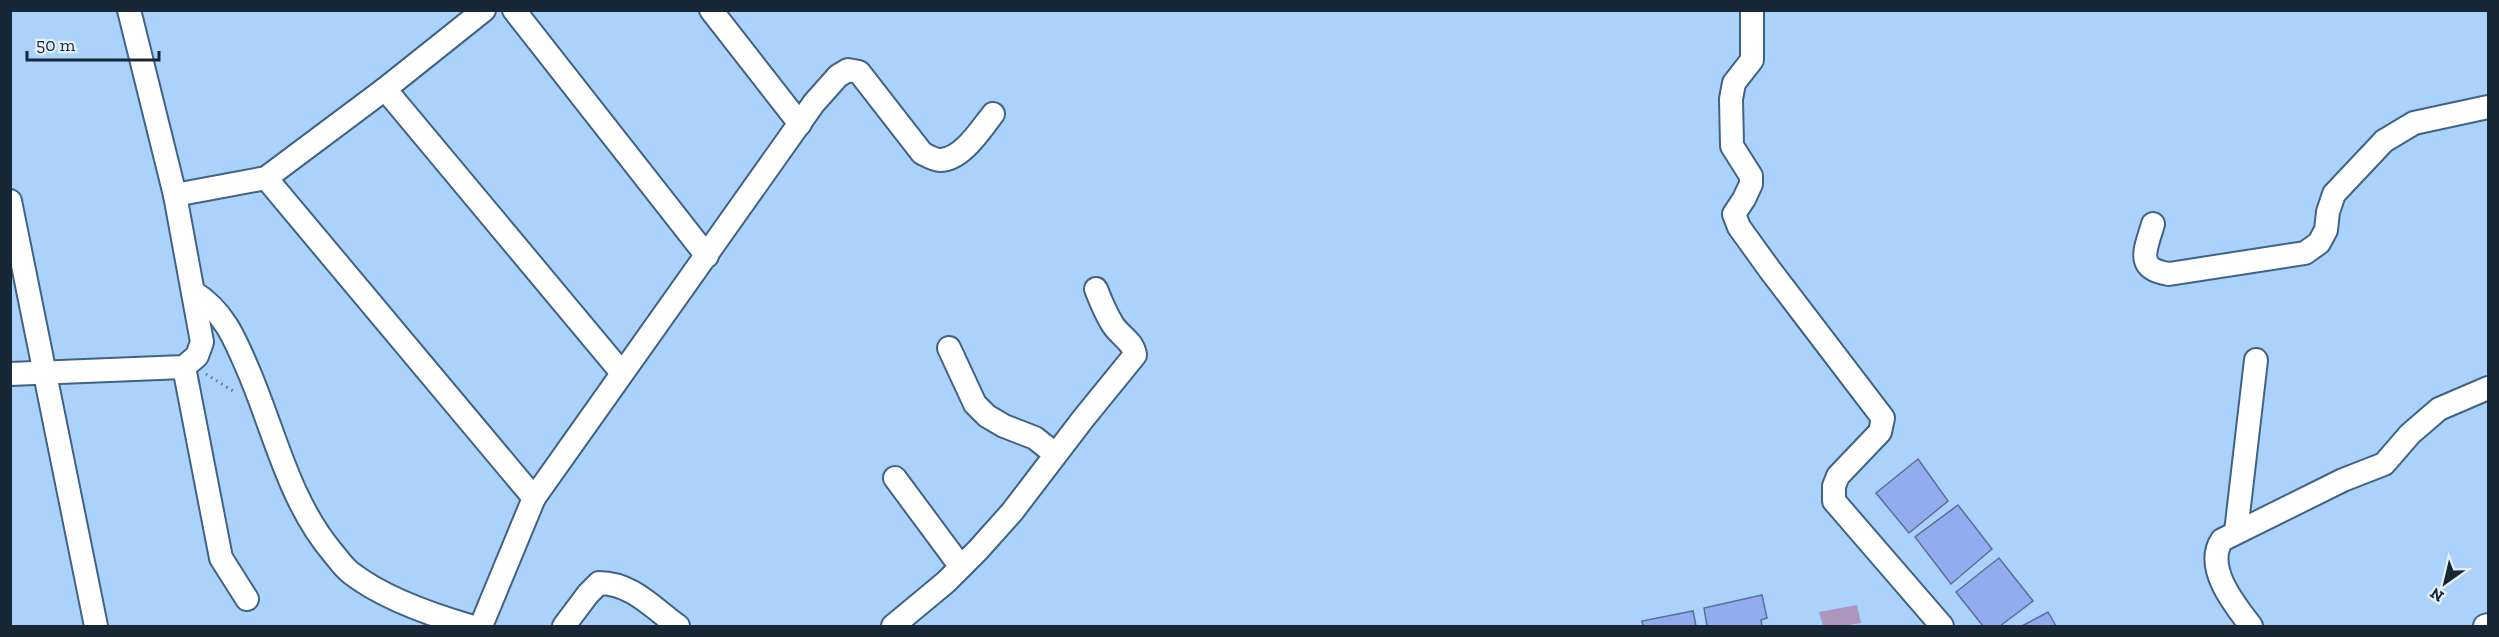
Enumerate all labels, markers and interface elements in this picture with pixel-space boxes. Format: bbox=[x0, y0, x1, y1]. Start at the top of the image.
scale bar bbox=[27, 24, 159, 62]
text: 50 m bbox=[36, 34, 76, 56]
north arrow bbox=[2415, 553, 2475, 613]
text: N bbox=[2427, 584, 2447, 606]

